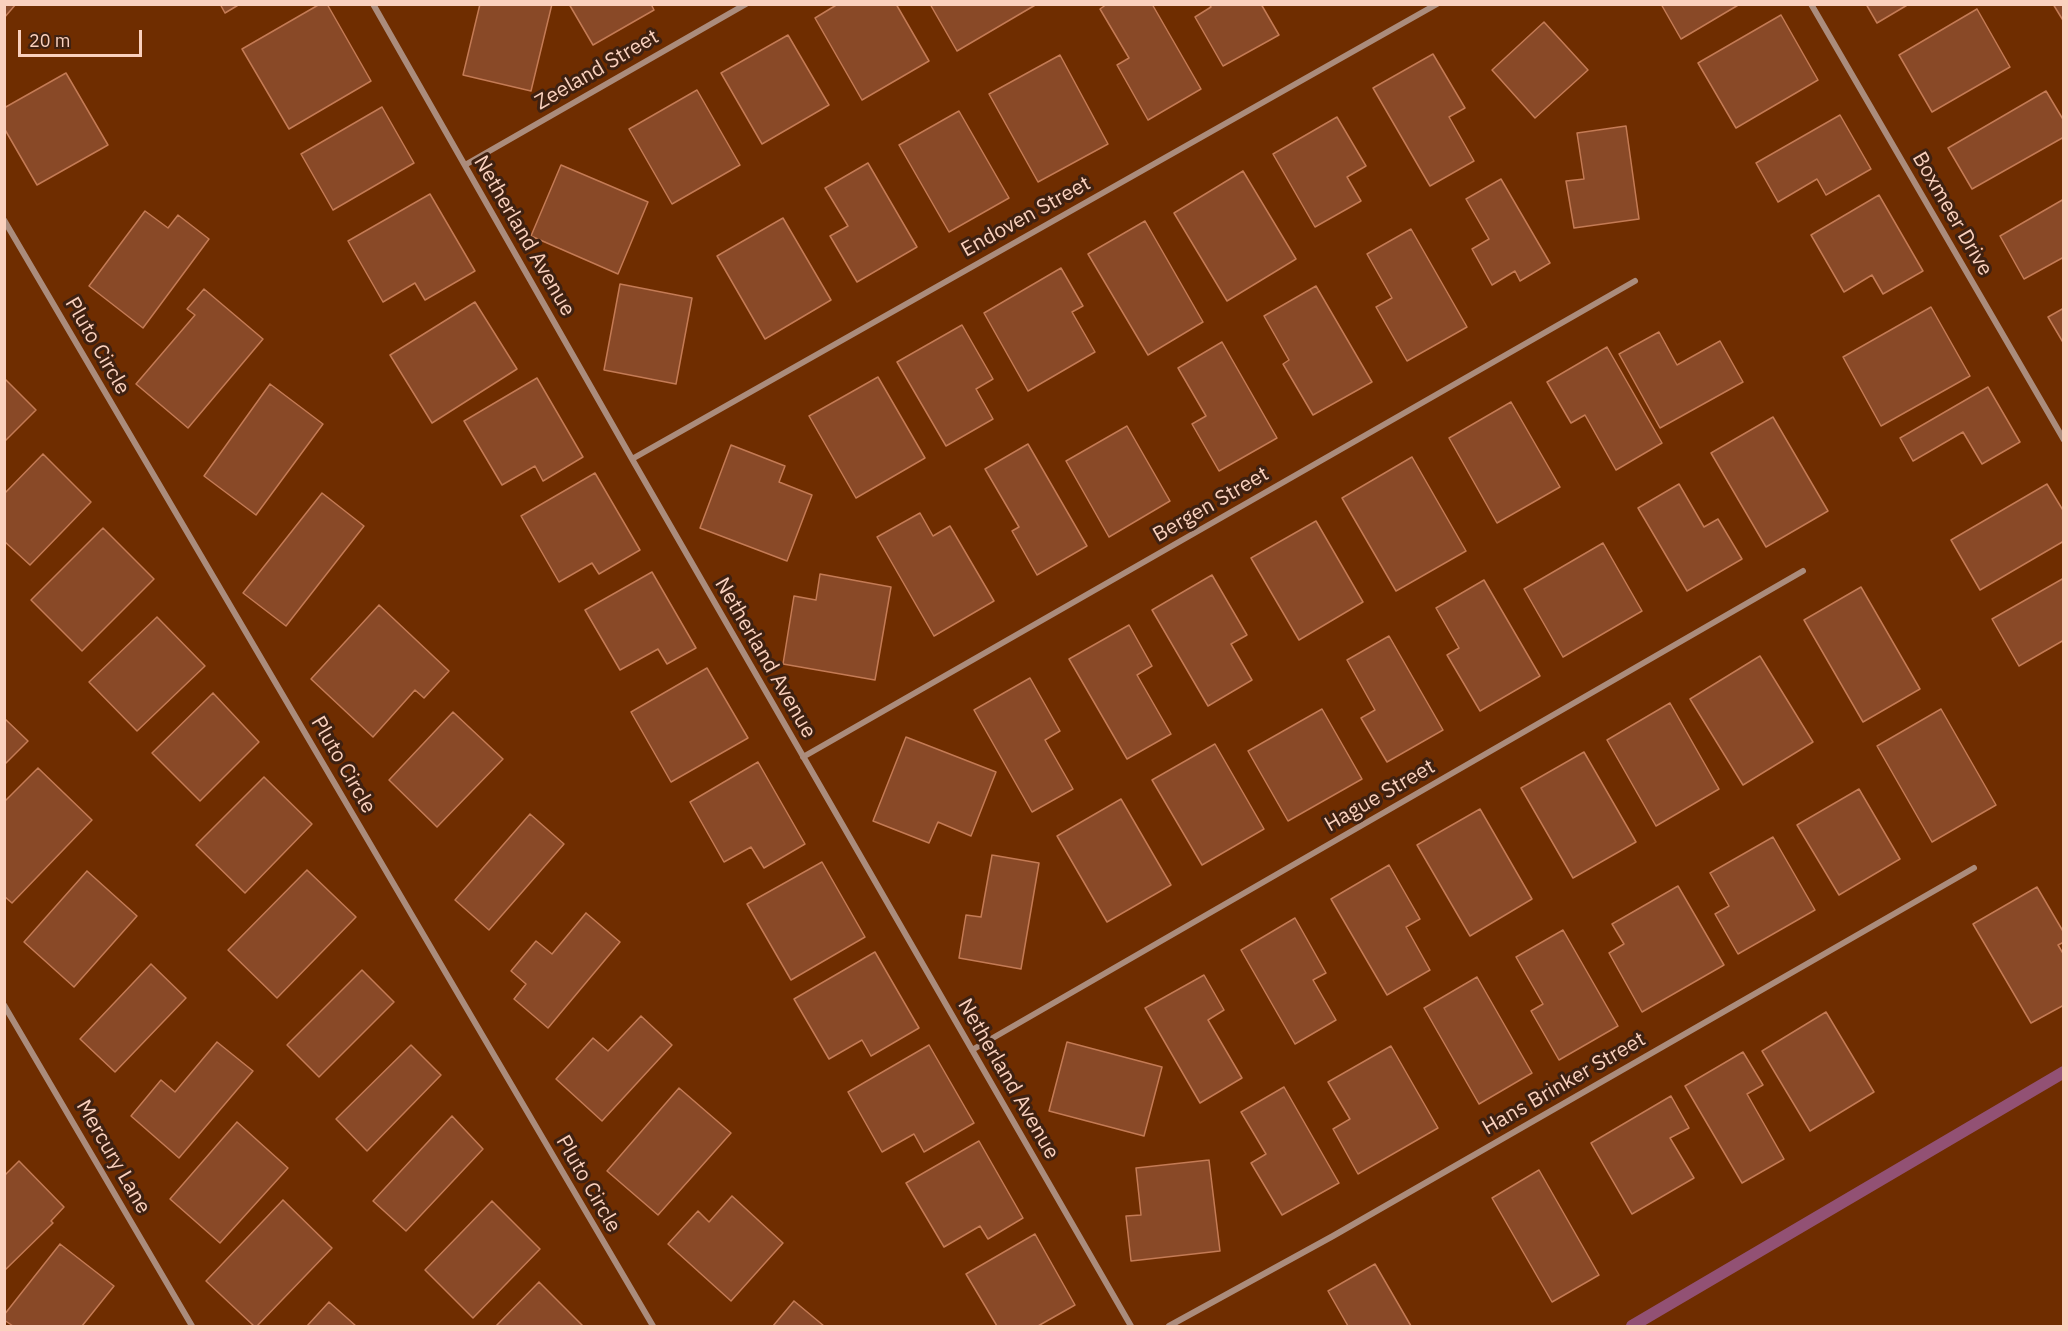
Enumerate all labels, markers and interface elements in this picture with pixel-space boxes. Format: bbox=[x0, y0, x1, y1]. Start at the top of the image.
scale bar bbox=[21, 18, 146, 56]
street label: Zeeland Street bbox=[531, 24, 663, 116]
text: 20 m bbox=[29, 29, 71, 52]
street label: Boxmeer Drive bbox=[1906, 148, 1998, 280]
street label: Netherland Avenue bbox=[468, 151, 580, 321]
street label: Endoven Street bbox=[957, 171, 1095, 263]
street label: Pluto Circle bbox=[59, 293, 135, 399]
street label: Bergen Street bbox=[1149, 462, 1273, 548]
street label: Netherland Avenue bbox=[709, 573, 821, 743]
street label: Pluto Circle bbox=[305, 712, 381, 818]
street label: Hague Street bbox=[1320, 754, 1440, 838]
street label: Netherland Avenue bbox=[952, 994, 1064, 1164]
street label: Hans Brinker Street bbox=[1478, 1027, 1650, 1141]
street label: Mercury Lane bbox=[70, 1096, 156, 1218]
street label: Pluto Circle bbox=[550, 1131, 626, 1237]

